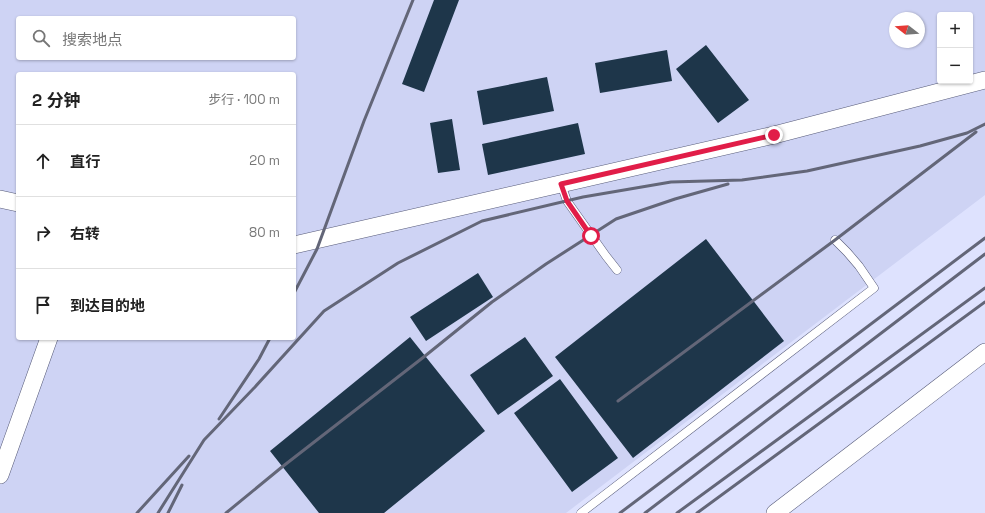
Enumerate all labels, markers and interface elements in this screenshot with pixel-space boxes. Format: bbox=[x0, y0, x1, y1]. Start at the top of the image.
north arrow bbox=[889, 12, 925, 48]
map controls bbox=[937, 12, 973, 84]
button: + bbox=[937, 12, 973, 48]
search box bbox=[16, 16, 296, 60]
icon: search bbox=[30, 27, 52, 49]
text: 搜索地点 bbox=[62, 30, 122, 49]
button: − bbox=[937, 48, 973, 84]
text: 2 分钟 bbox=[32, 89, 80, 111]
text: 步行 · 100 m bbox=[208, 91, 280, 108]
route end bbox=[765, 126, 783, 144]
icon: ahead bbox=[32, 150, 54, 172]
text: 直行 bbox=[70, 152, 100, 171]
text: 20 m bbox=[249, 152, 280, 169]
icon: right bbox=[32, 222, 54, 244]
text: 右转 bbox=[70, 224, 100, 243]
text: 80 m bbox=[249, 224, 280, 241]
route start bbox=[582, 227, 600, 245]
icon: arrive bbox=[32, 294, 54, 316]
text: 到达目的地 bbox=[70, 296, 145, 315]

